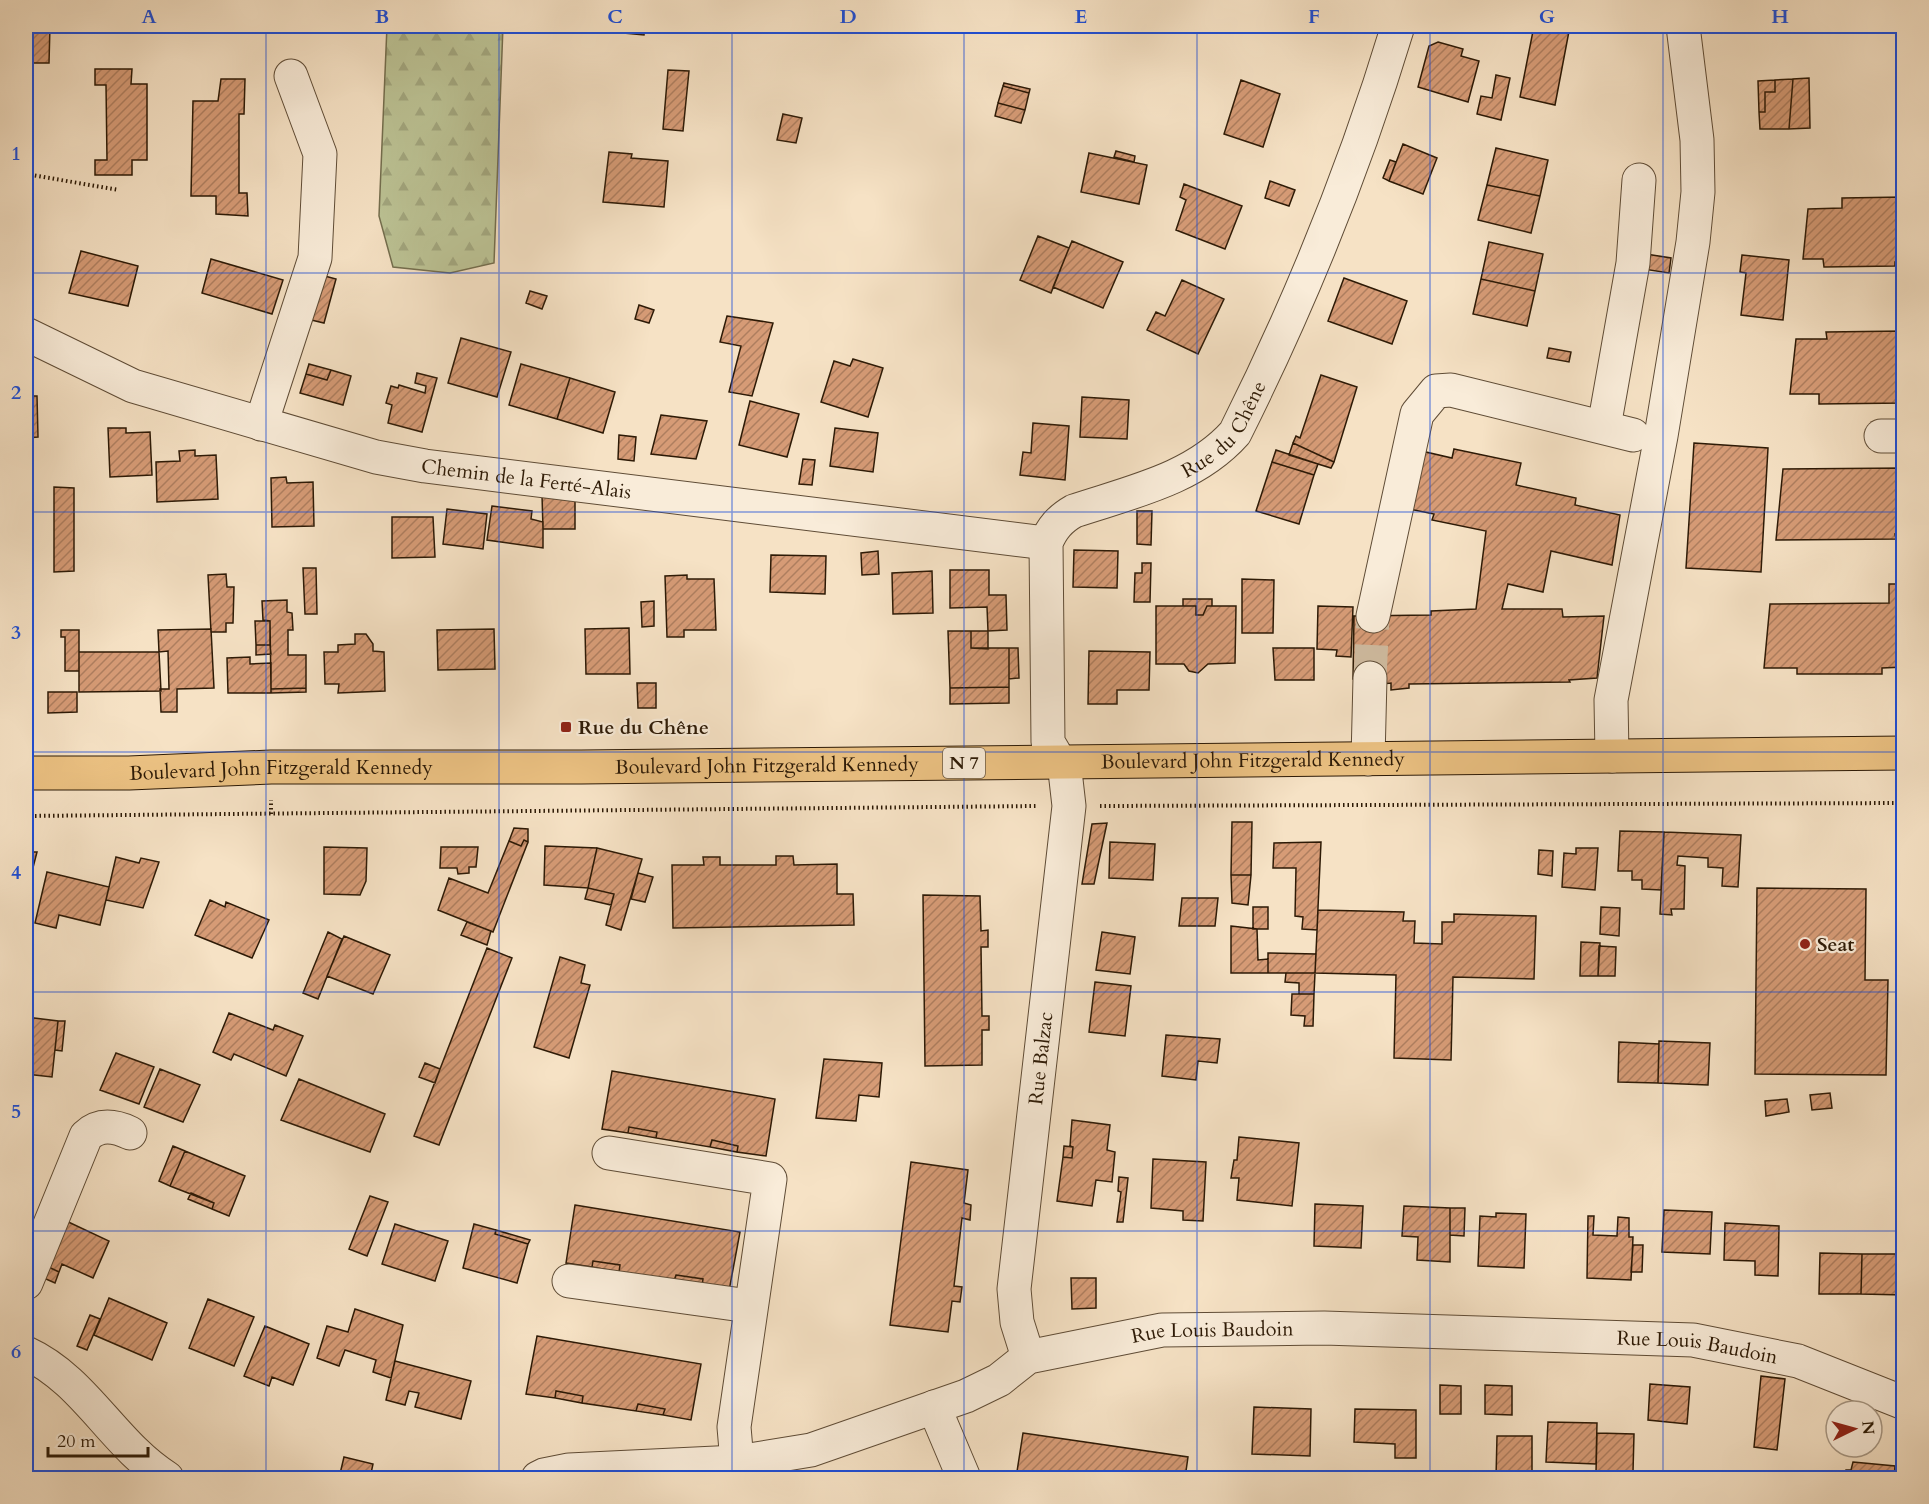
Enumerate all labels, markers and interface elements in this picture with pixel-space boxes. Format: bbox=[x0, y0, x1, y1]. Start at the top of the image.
text: A bbox=[141, 3, 157, 30]
text: B bbox=[375, 3, 389, 30]
text: C bbox=[607, 3, 623, 30]
text: D bbox=[839, 3, 857, 30]
text: E bbox=[1075, 3, 1087, 30]
text: F bbox=[1308, 3, 1320, 30]
text: G bbox=[1539, 3, 1555, 30]
text: H bbox=[1771, 3, 1789, 30]
text: 1 bbox=[11, 140, 21, 167]
street label: Rue du Chêne bbox=[1176, 376, 1272, 484]
text: 2 bbox=[11, 379, 21, 406]
street label: Chemin de la Ferté-Alais bbox=[420, 452, 633, 505]
text: 3 bbox=[11, 619, 21, 646]
place label: Rue du Chêne bbox=[578, 714, 709, 741]
marker: Rue du Chêne bbox=[559, 720, 573, 734]
street label: Boulevard John Fitzgerald Kennedy bbox=[1101, 745, 1405, 775]
road number: N 7 bbox=[943, 748, 985, 778]
street label: Boulevard John Fitzgerald Kennedy bbox=[615, 750, 919, 780]
street label: Boulevard John Fitzgerald Kennedy bbox=[129, 754, 433, 786]
text: 4 bbox=[11, 859, 21, 886]
place label: Seat bbox=[1817, 931, 1854, 958]
marker: Seat bbox=[1798, 937, 1812, 951]
street label: Rue Balzac bbox=[1022, 1010, 1059, 1106]
text: 5 bbox=[11, 1098, 21, 1125]
street label: Rue Louis Baudoin bbox=[1129, 1315, 1294, 1349]
street label: Rue Louis Baudoin bbox=[1616, 1324, 1781, 1370]
text: 6 bbox=[11, 1338, 21, 1365]
north arrow bbox=[1824, 1399, 1884, 1459]
scale bar bbox=[48, 1420, 148, 1458]
text: N bbox=[1856, 1420, 1880, 1436]
text: 20 m bbox=[57, 1429, 96, 1454]

